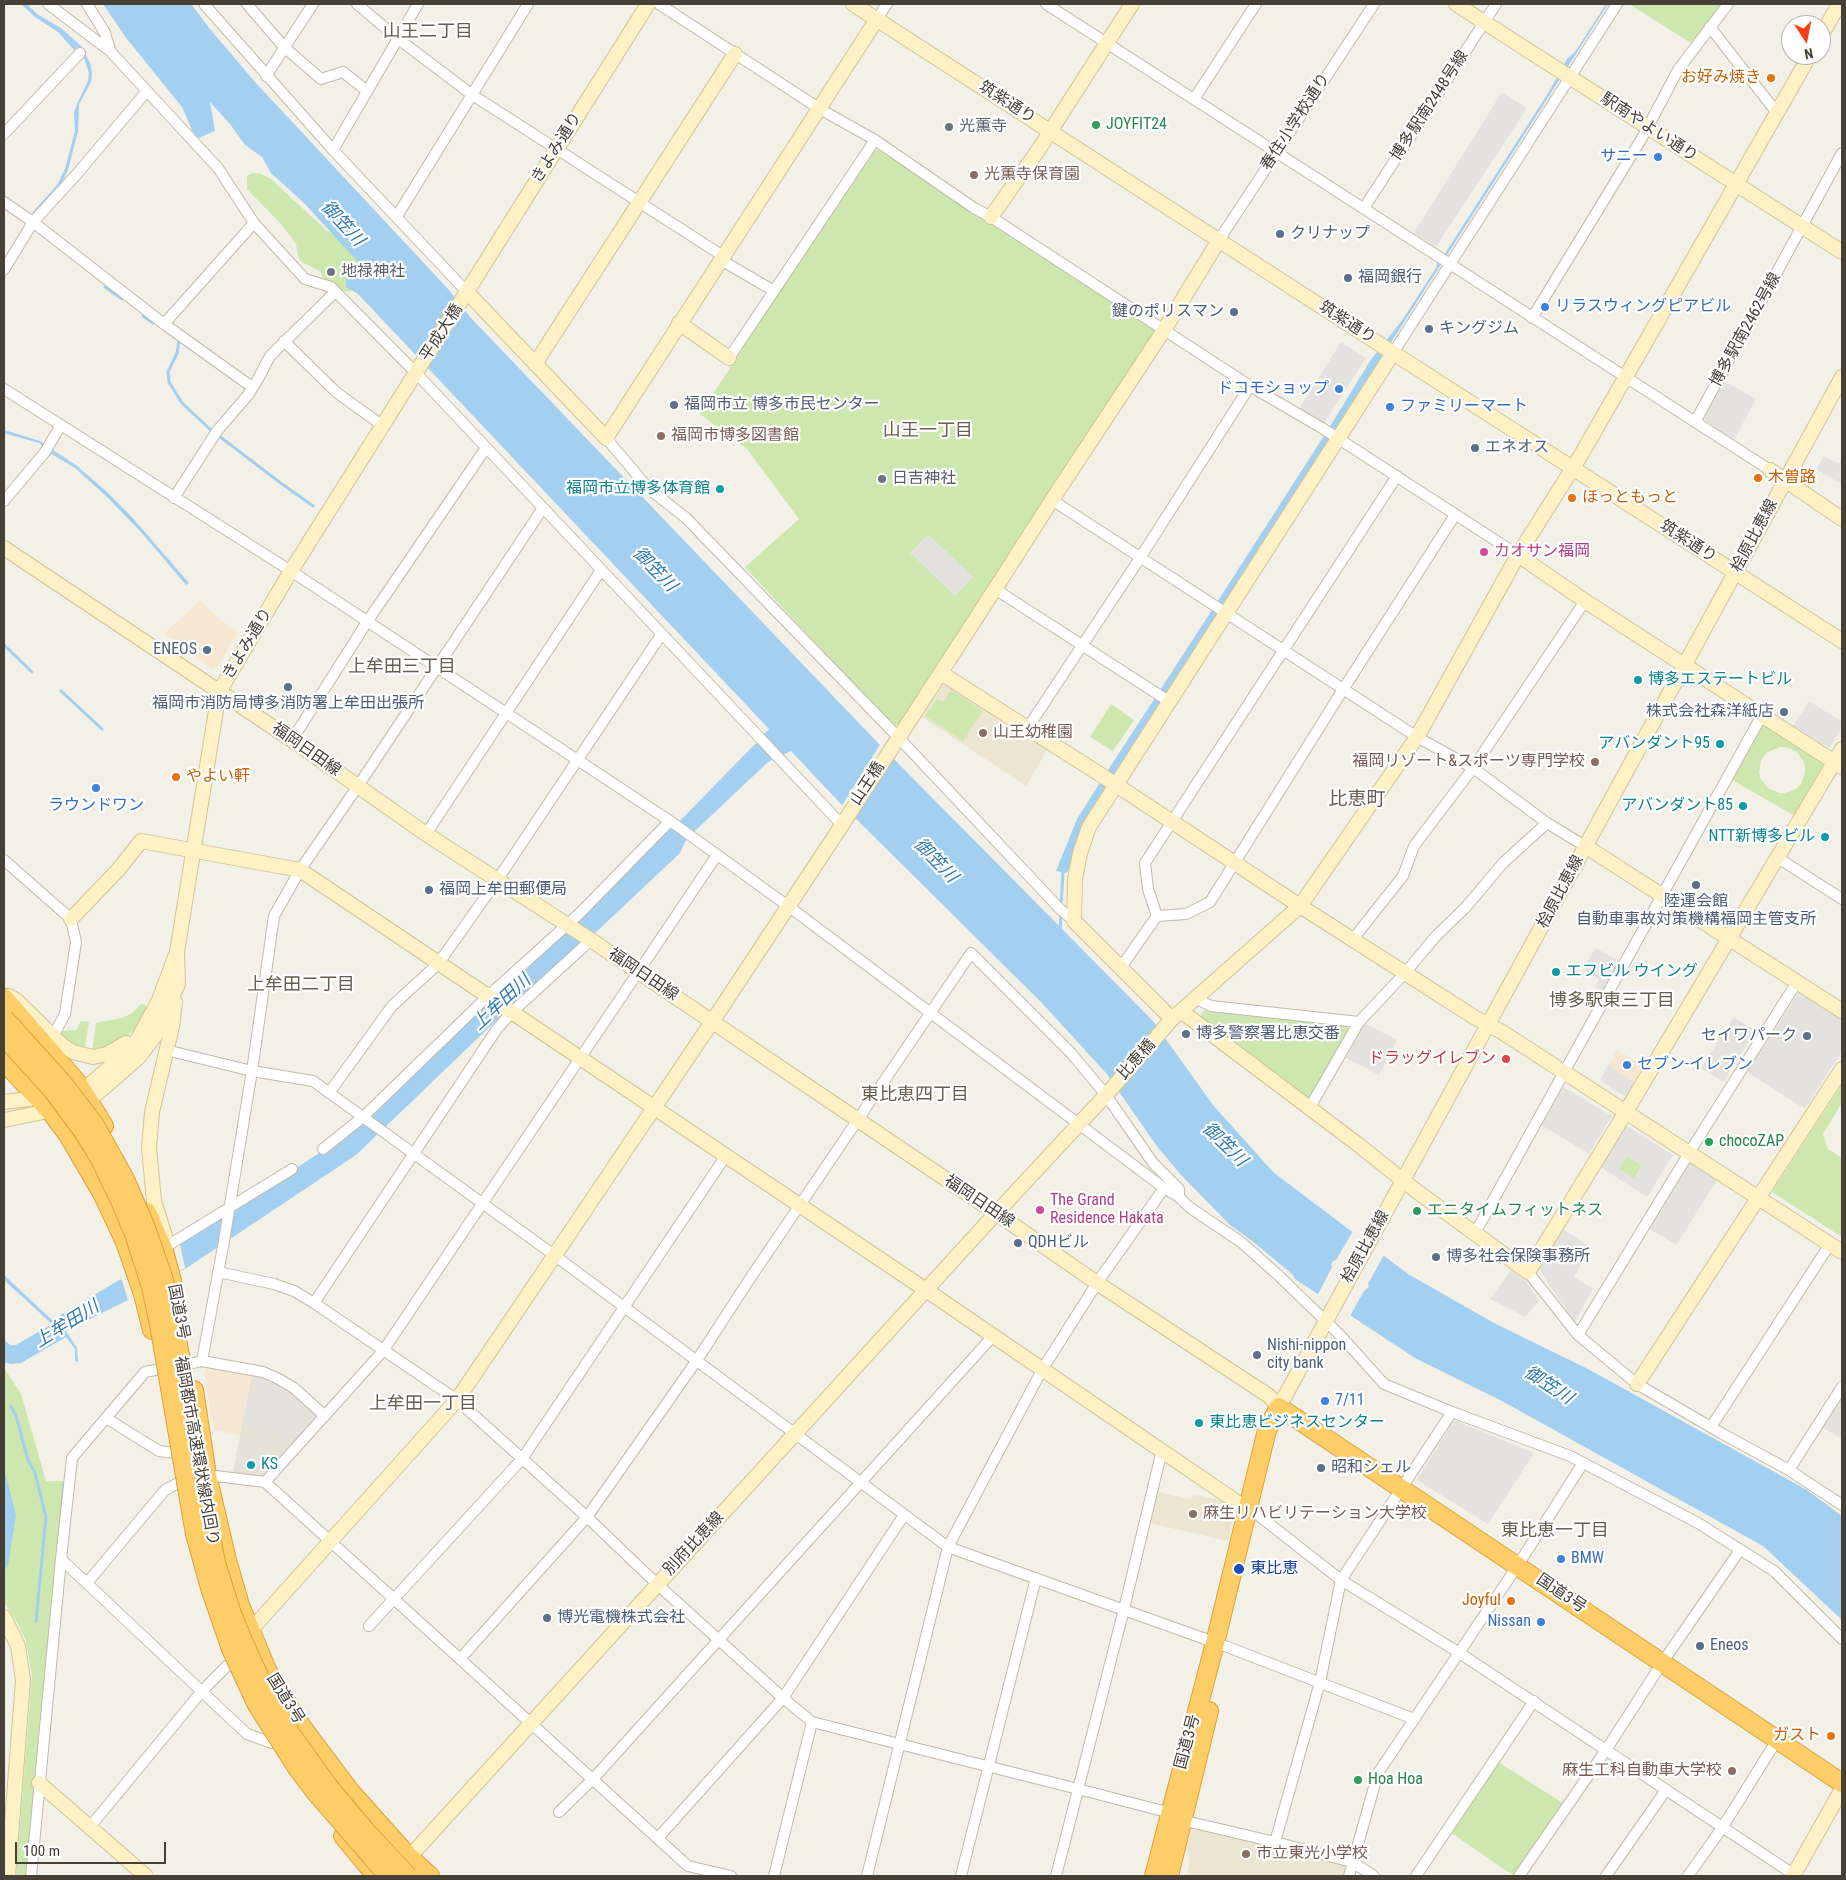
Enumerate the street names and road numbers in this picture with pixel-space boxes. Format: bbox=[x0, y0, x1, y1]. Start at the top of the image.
street label: 博多駅南2448号線 bbox=[1387, 47, 1473, 165]
street label: 春住小学校通り bbox=[1257, 70, 1335, 174]
street label: 筑紫通り bbox=[975, 78, 1039, 128]
street label: 駅南やよい通り bbox=[1597, 89, 1701, 167]
street label: きよみ通り bbox=[528, 109, 586, 187]
street label: 博多駅南2462号線 bbox=[1707, 270, 1785, 390]
street label: 筑紫通り bbox=[1315, 298, 1379, 348]
street label: 平成大橋 bbox=[417, 301, 467, 365]
street label: 桧原比恵線 bbox=[1728, 496, 1782, 576]
street label: 筑紫通り bbox=[1656, 517, 1720, 567]
street label: きよみ通り bbox=[219, 605, 277, 683]
street label: 福岡日田線 bbox=[268, 719, 344, 781]
street label: 山王橋 bbox=[847, 759, 889, 809]
street label: 桧原比恵線 bbox=[1534, 852, 1588, 932]
street label: 福岡日田線 bbox=[604, 945, 682, 1005]
street label: 比恵橋 bbox=[1114, 1036, 1160, 1084]
street label: 福岡日田線 bbox=[940, 1172, 1018, 1232]
street label: 桧原比恵線 bbox=[1338, 1207, 1394, 1287]
street label: 国道3号 bbox=[163, 1283, 193, 1341]
street label: 福岡都市高速環状線内回り bbox=[170, 1355, 222, 1547]
street label: 別府比恵線 bbox=[660, 1508, 728, 1580]
street label: 国道3号 bbox=[1532, 1570, 1590, 1618]
street label: 国道3号 bbox=[262, 1670, 308, 1728]
street label: 国道3号 bbox=[1171, 1713, 1205, 1771]

